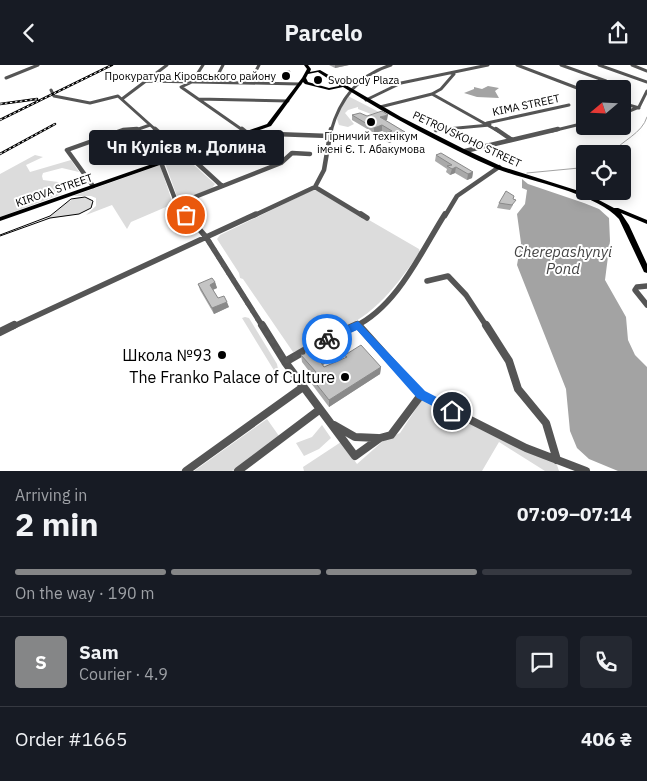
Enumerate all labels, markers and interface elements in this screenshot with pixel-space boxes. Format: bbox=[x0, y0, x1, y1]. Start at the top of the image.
text: Parcelo bbox=[284, 18, 363, 47]
icon: back bbox=[15, 19, 43, 47]
icon: share bbox=[604, 19, 632, 47]
place label: Прокуратура Кіровського району bbox=[105, 69, 277, 83]
marker: Прокуратура Кіровського району bbox=[280, 70, 292, 82]
place label: Svobody Plaza bbox=[328, 73, 400, 87]
marker: Svobody Plaza bbox=[312, 74, 324, 86]
north arrow bbox=[576, 80, 631, 135]
map controls bbox=[576, 80, 631, 200]
street label: KIMA STREET bbox=[491, 91, 562, 119]
street label: PETROVSKOHO STREET bbox=[410, 108, 524, 171]
marker: Гірничий технікум імені Є. Т. Абакумова bbox=[365, 116, 377, 128]
place label: Гірничий технікум імені Є. Т. Абакумова bbox=[317, 129, 425, 156]
callout: Чп Кулієв м. Долина bbox=[89, 130, 284, 165]
text: Чп Кулієв м. Долина bbox=[107, 137, 266, 157]
button: locate bbox=[576, 145, 631, 200]
street label: KIROVA STREET bbox=[14, 170, 95, 210]
pin bbox=[165, 194, 207, 236]
icon: bag bbox=[172, 201, 200, 229]
water label: Cherepashynyi Pond bbox=[514, 242, 612, 278]
courier bbox=[302, 314, 352, 364]
icon: bike bbox=[313, 325, 341, 353]
place label: Школа №93 bbox=[122, 345, 212, 365]
marker: Школа №93 bbox=[216, 349, 228, 361]
place label: The Franko Palace of Culture bbox=[129, 367, 335, 387]
marker: The Franko Palace of Culture bbox=[339, 371, 351, 383]
pin bbox=[431, 390, 473, 432]
icon: home bbox=[438, 397, 466, 425]
text: Arriving in bbox=[15, 485, 87, 505]
text: 07:09–07:14 bbox=[517, 502, 632, 526]
text: 2 min bbox=[15, 503, 99, 545]
text: On the way · 190 m bbox=[15, 583, 154, 603]
button: chat bbox=[516, 636, 568, 688]
button: phone bbox=[580, 636, 632, 688]
text: Sam bbox=[79, 640, 119, 664]
text: S bbox=[35, 650, 47, 674]
text: Courier · 4.9 bbox=[79, 664, 168, 684]
text: Order #1665 bbox=[15, 727, 127, 751]
text: 406 ₴ bbox=[581, 727, 632, 751]

